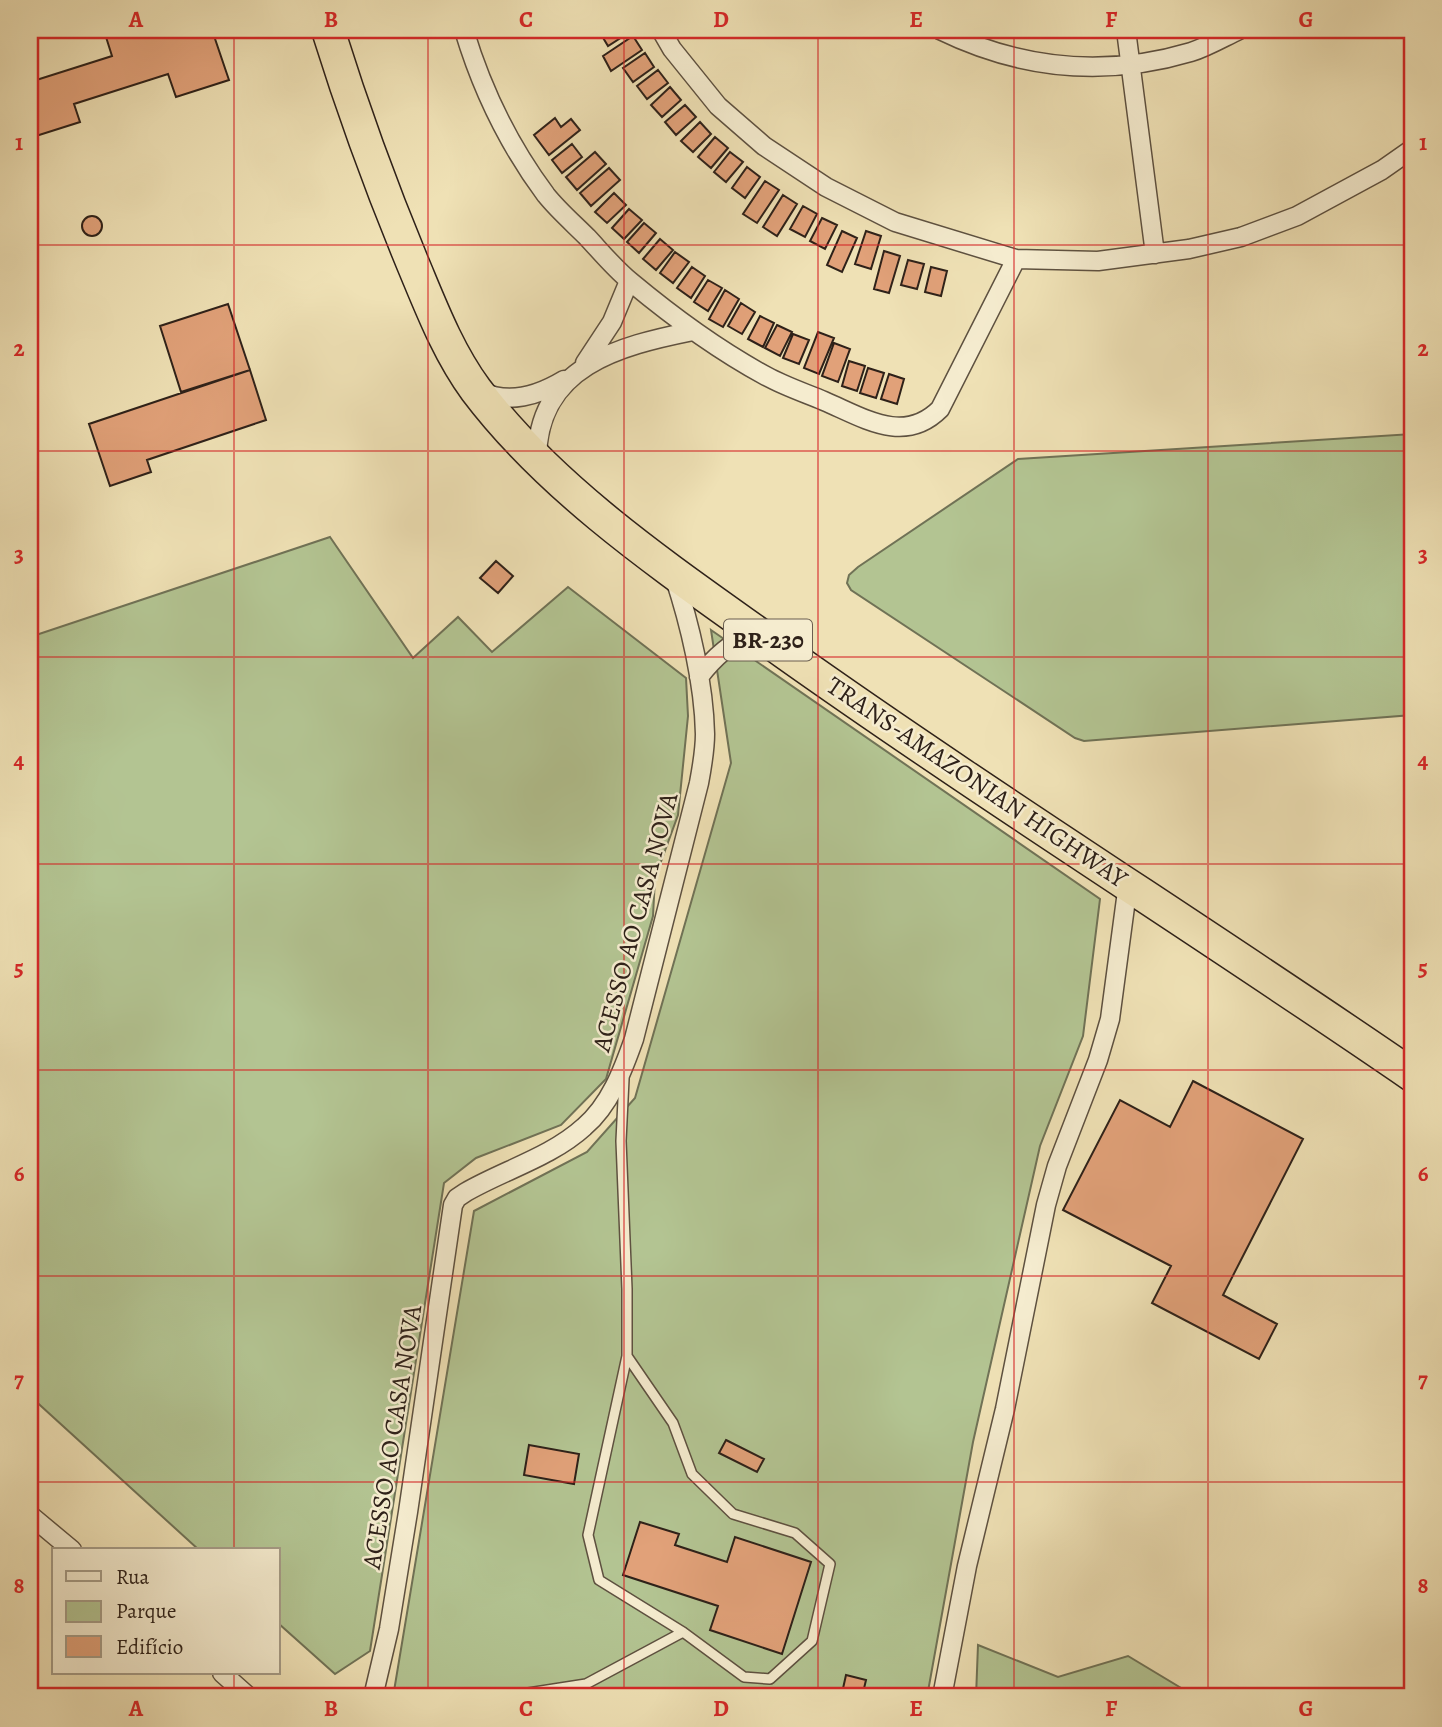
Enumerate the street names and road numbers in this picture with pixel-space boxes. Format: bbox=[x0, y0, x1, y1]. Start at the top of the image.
road number: BR-230 bbox=[724, 620, 812, 660]
street label: TRANS-AMAZONIAN HIGHWAY bbox=[820, 668, 1135, 896]
street label: ACESSO AO CASA NOVA bbox=[583, 788, 687, 1056]
street label: ACESSO AO CASA NOVA bbox=[354, 1302, 430, 1572]

